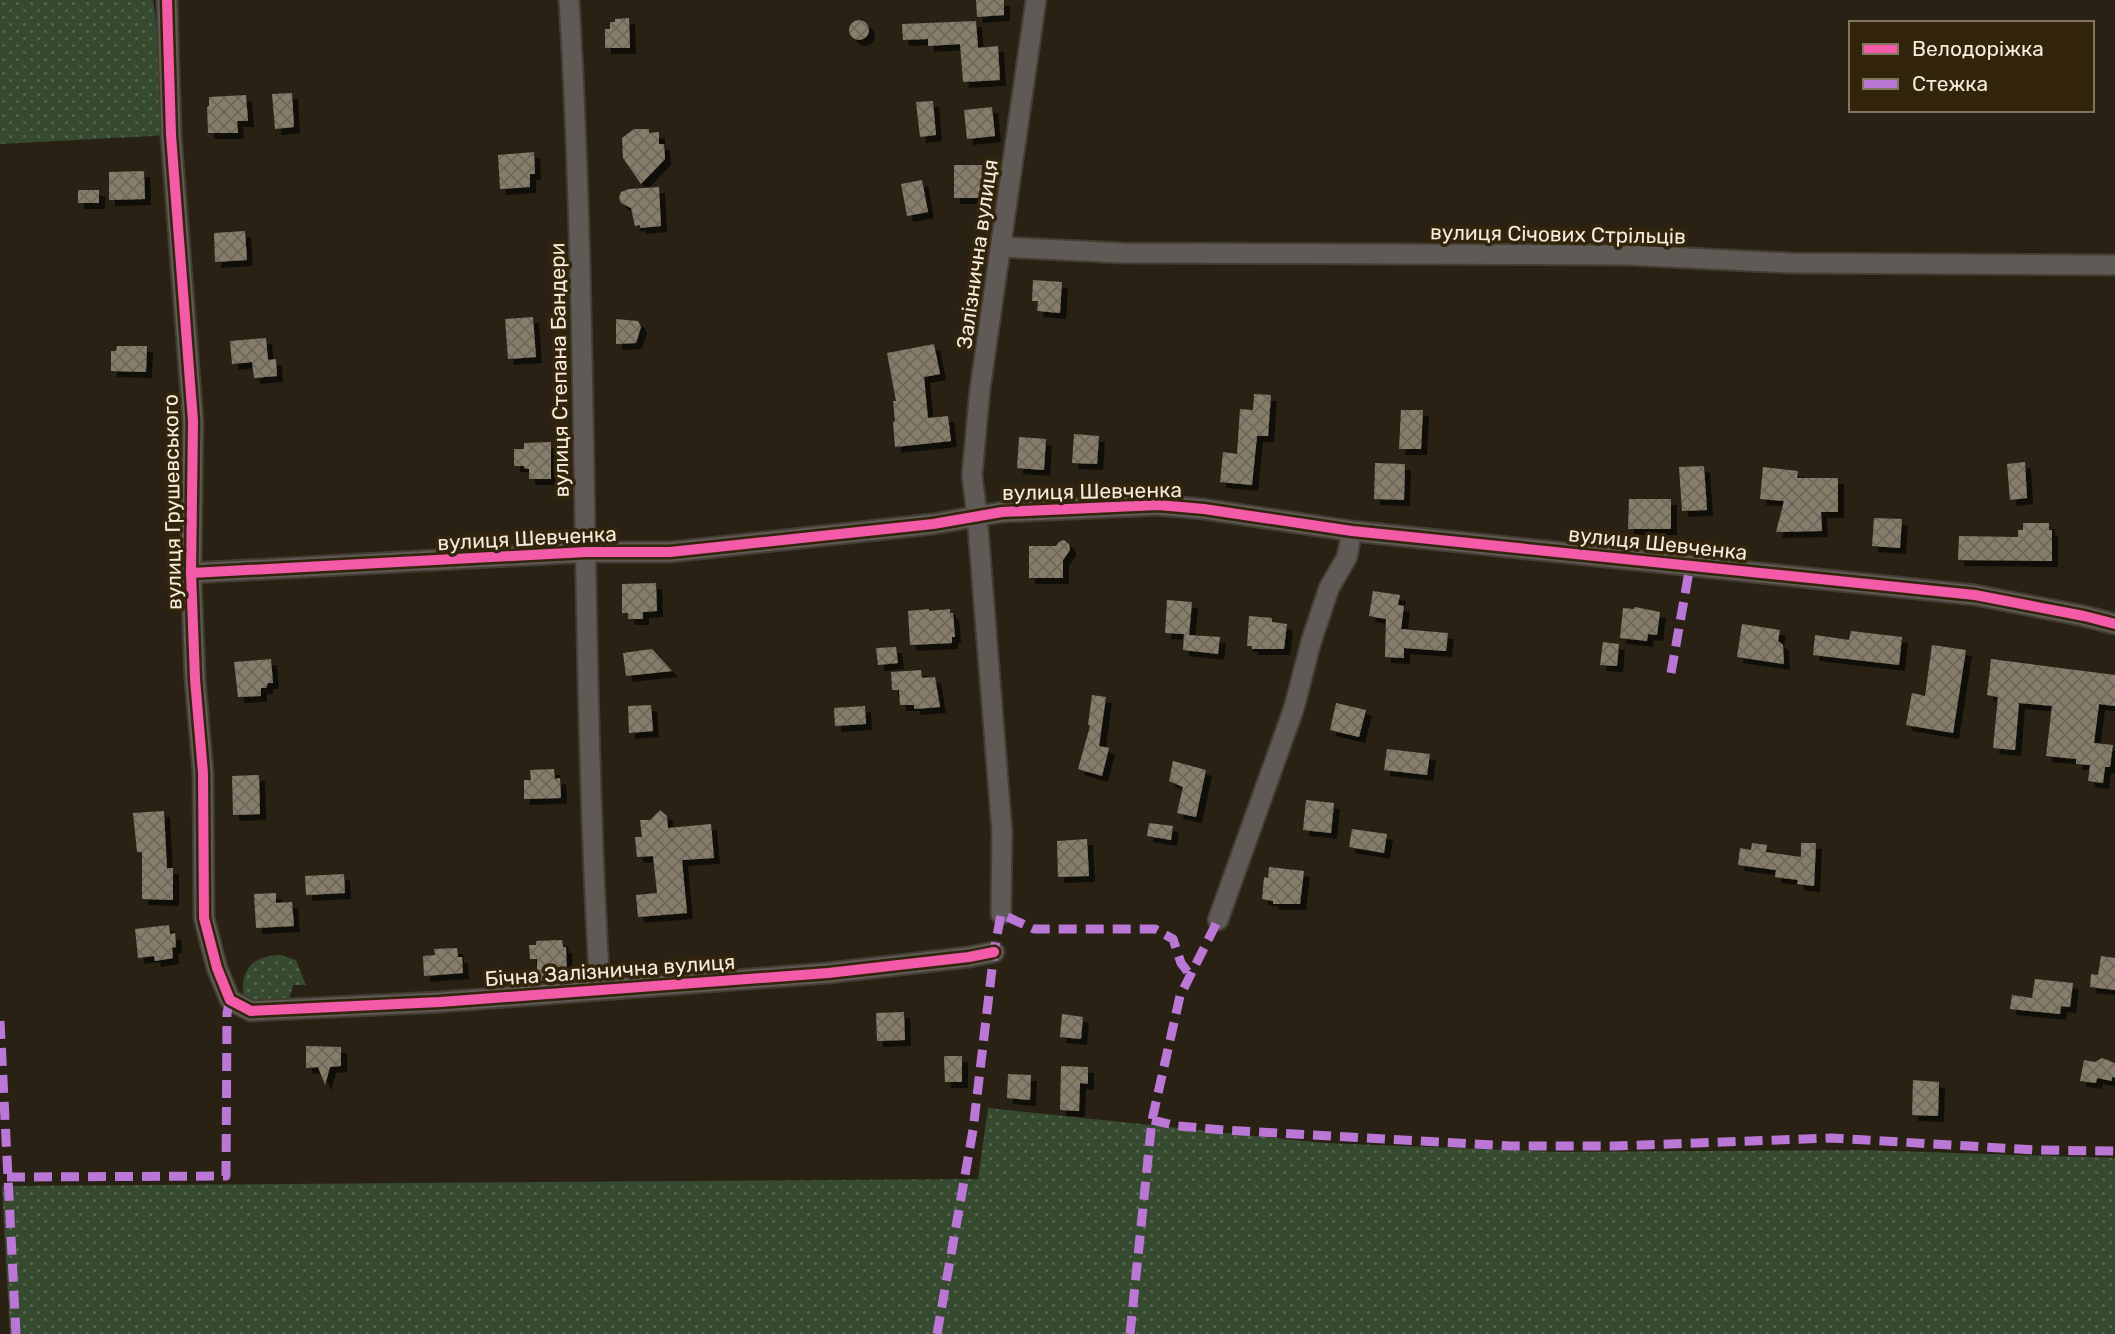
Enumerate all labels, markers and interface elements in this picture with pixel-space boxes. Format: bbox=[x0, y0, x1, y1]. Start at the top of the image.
legend bbox=[1849, 21, 2094, 112]
text: Велодоріжка bbox=[1912, 36, 2044, 61]
text: Стежка bbox=[1912, 71, 1988, 96]
street label: Залізнична вулиця bbox=[951, 158, 1003, 350]
street label: вулиця Січових Стрільців bbox=[1430, 219, 1686, 249]
street label: вулиця Степана Бандери bbox=[544, 242, 574, 498]
street label: вулиця Грушевського bbox=[158, 394, 186, 610]
street label: вулиця Шевченка bbox=[1002, 477, 1182, 505]
street label: вулиця Шевченка bbox=[437, 521, 617, 555]
street label: вулиця Шевченка bbox=[1567, 521, 1749, 565]
street label: Бічна Залізнична вулиця bbox=[484, 949, 736, 991]

